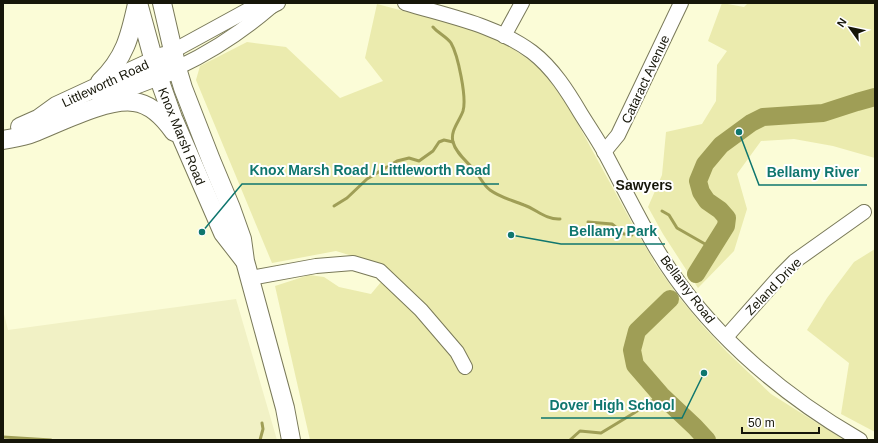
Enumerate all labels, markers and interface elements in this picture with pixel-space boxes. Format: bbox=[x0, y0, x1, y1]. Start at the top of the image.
north arrow bbox=[830, 8, 870, 48]
text: N bbox=[834, 16, 849, 29]
street label: Cataract Avenue bbox=[618, 33, 673, 126]
street label: Littleworth Road bbox=[59, 57, 151, 110]
street label: Knox Marsh Road bbox=[155, 85, 208, 187]
callout: Knox Marsh Road / Littleworth Road bbox=[242, 158, 499, 184]
callout: Bellamy River bbox=[759, 159, 867, 185]
text: Knox Marsh Road / Littleworth Road bbox=[249, 162, 491, 178]
text: Bellamy River bbox=[767, 164, 860, 180]
district label: Sawyers bbox=[616, 177, 673, 193]
callout: Bellamy Park bbox=[561, 218, 665, 244]
text: Bellamy Park bbox=[569, 223, 657, 239]
street label: Bellamy Road bbox=[657, 252, 718, 326]
street label: Zeland Drive bbox=[742, 255, 804, 318]
callout: Dover High School bbox=[541, 392, 682, 418]
text: Dover High School bbox=[549, 397, 675, 413]
scale bar bbox=[742, 409, 819, 435]
text: 50 m bbox=[748, 416, 775, 430]

